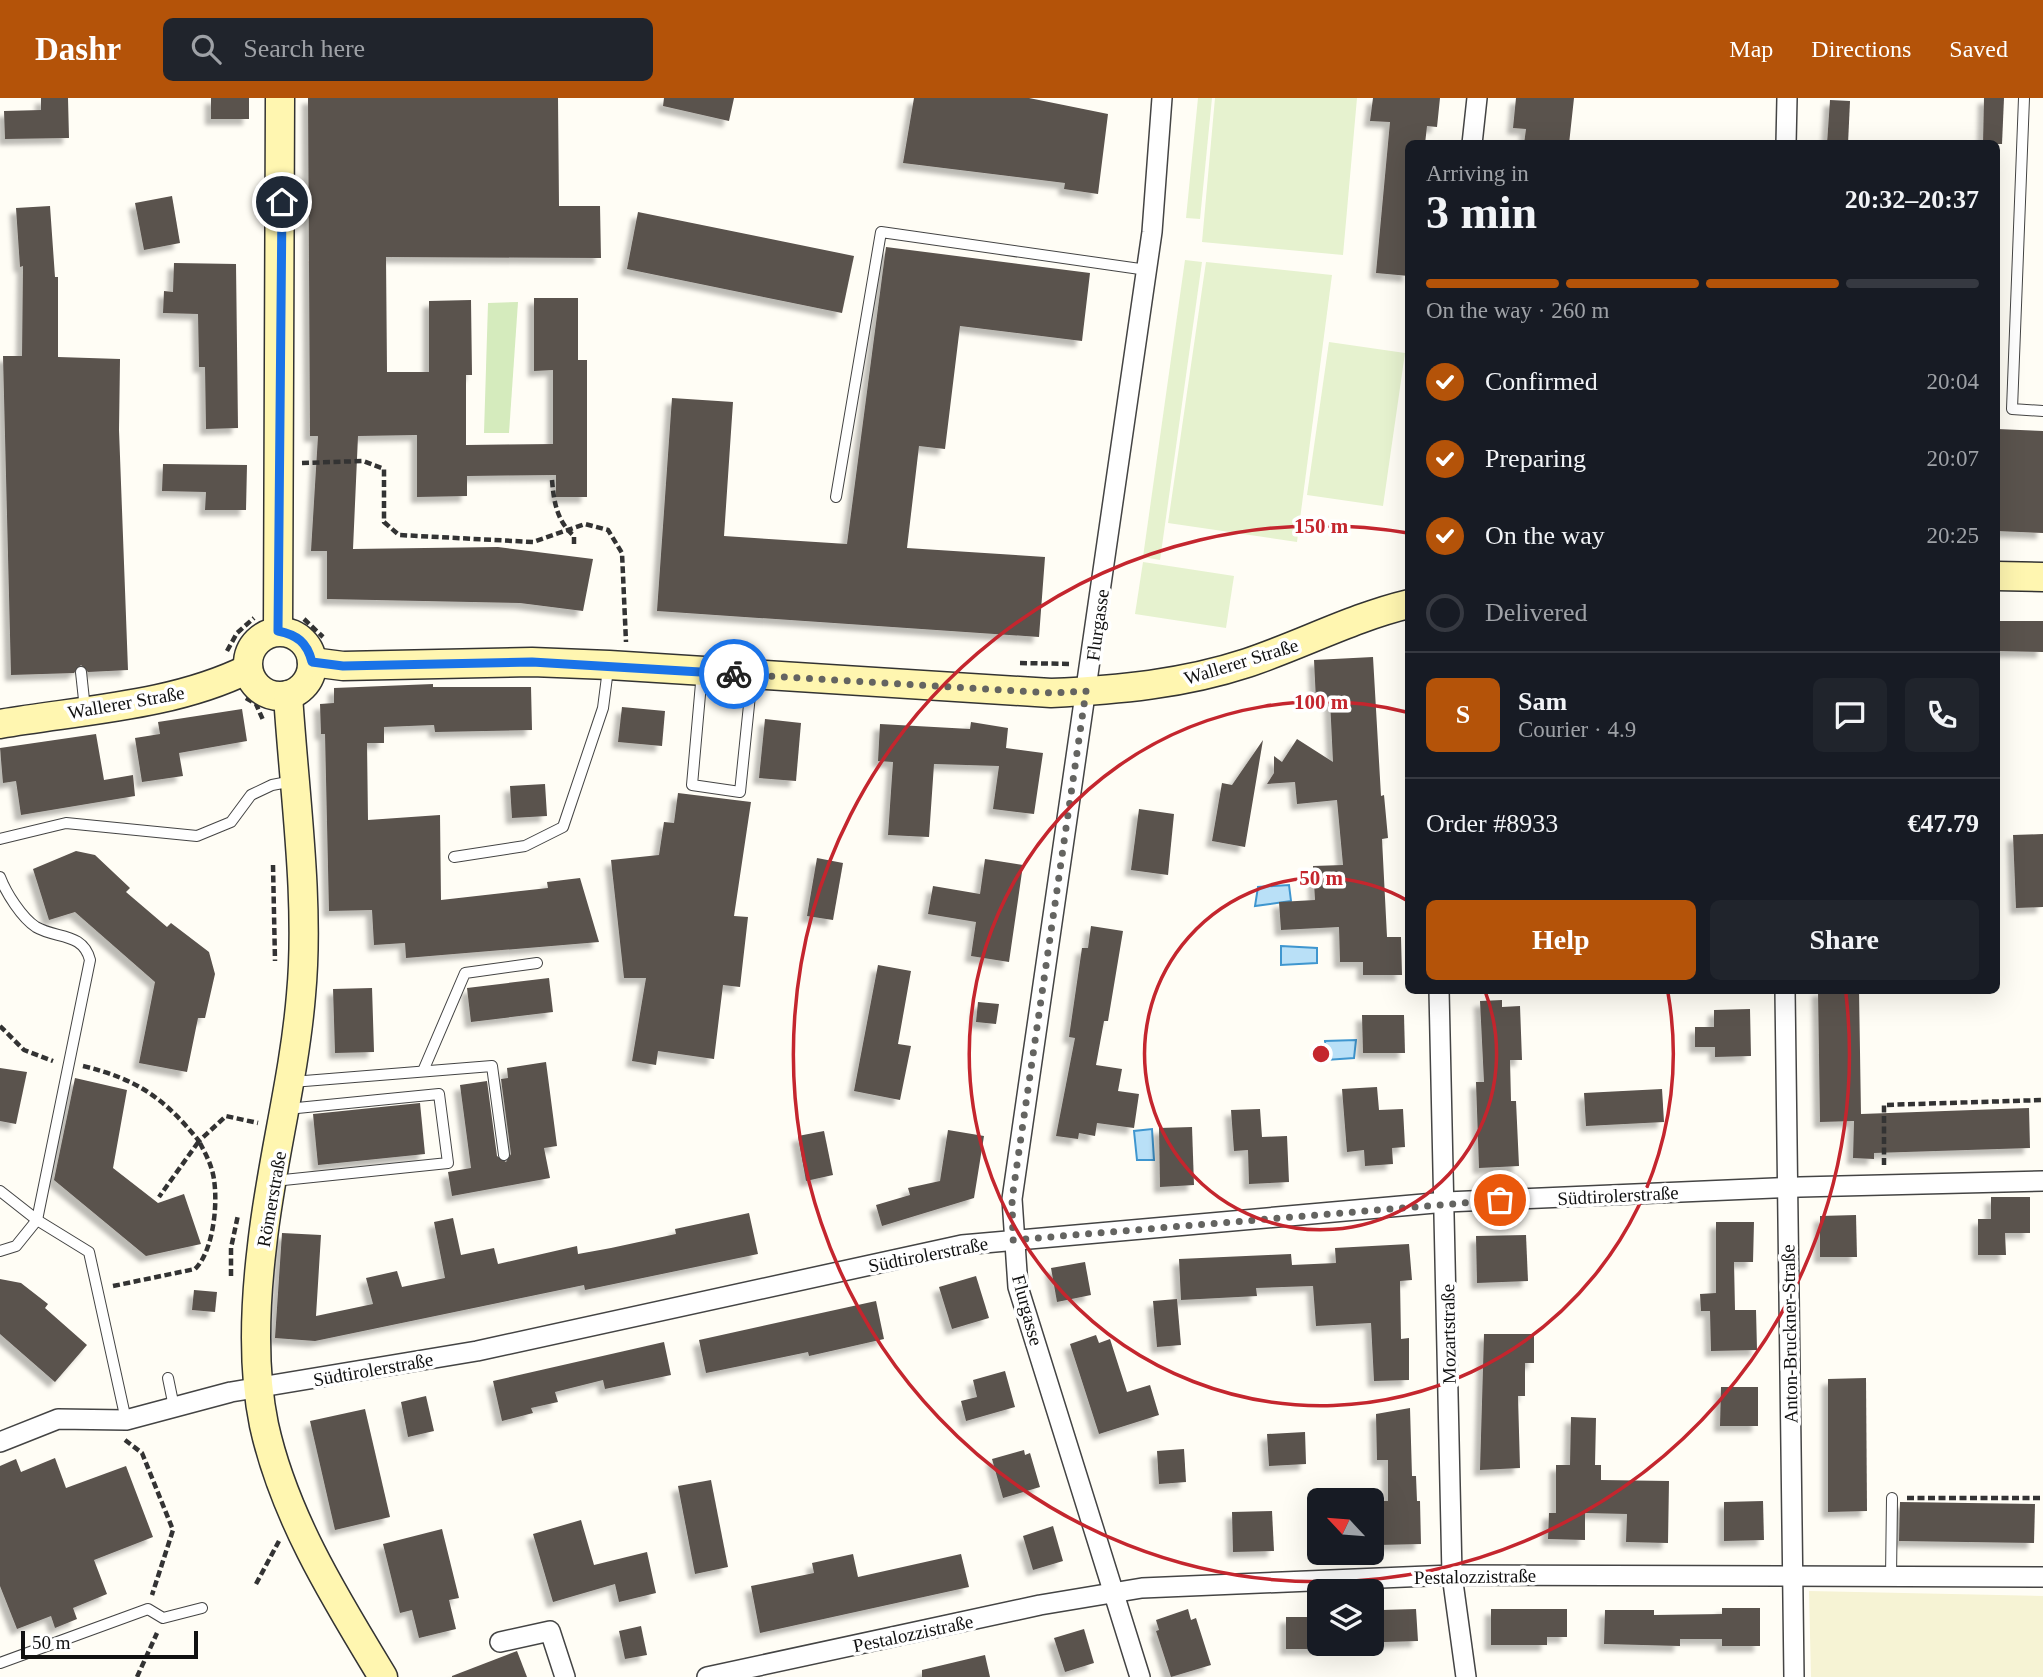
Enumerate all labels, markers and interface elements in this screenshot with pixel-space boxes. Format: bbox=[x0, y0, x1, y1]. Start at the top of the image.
search box bbox=[163, 18, 653, 81]
icon: search bbox=[187, 30, 225, 68]
text: Dashr bbox=[35, 31, 121, 67]
text: Search here bbox=[243, 34, 365, 63]
text: Map bbox=[1729, 36, 1773, 62]
text: Directions bbox=[1811, 36, 1911, 62]
text: Saved bbox=[1949, 36, 2008, 62]
text: Arriving in bbox=[1426, 161, 1529, 186]
pin bbox=[252, 172, 312, 232]
icon: home bbox=[263, 183, 301, 221]
text: 20:32–20:37 bbox=[1845, 185, 1979, 214]
text: 3 min bbox=[1426, 187, 1537, 238]
text: On the way · 260 m bbox=[1426, 298, 1609, 323]
icon: check bbox=[1426, 363, 1464, 401]
text: Confirmed bbox=[1485, 367, 1598, 396]
text: 20:04 bbox=[1927, 369, 1979, 394]
icon: check bbox=[1426, 440, 1464, 478]
text: Preparing bbox=[1485, 444, 1586, 473]
text: 20:07 bbox=[1927, 446, 1979, 471]
text: 150 m bbox=[1294, 514, 1349, 538]
icon: check bbox=[1426, 517, 1464, 555]
text: On the way bbox=[1485, 521, 1605, 550]
text: 20:25 bbox=[1927, 523, 1979, 548]
street label: Flurgasse bbox=[1082, 588, 1113, 662]
text: Delivered bbox=[1485, 598, 1588, 627]
street label: Wallerer Straße bbox=[1182, 634, 1301, 689]
courier bbox=[699, 639, 769, 709]
icon: bike bbox=[715, 655, 753, 693]
button: chat bbox=[1813, 678, 1887, 752]
button: phone bbox=[1905, 678, 1979, 752]
street label: Wallerer Straße bbox=[66, 682, 186, 723]
text: Sam bbox=[1518, 687, 1567, 716]
text: 100 m bbox=[1294, 690, 1349, 714]
text: S bbox=[1456, 700, 1470, 729]
text: Courier · 4.9 bbox=[1518, 717, 1636, 742]
text: Order #8933 bbox=[1426, 809, 1558, 838]
text: €47.79 bbox=[1908, 809, 1979, 838]
text: 50 m bbox=[1299, 866, 1343, 890]
button: Help bbox=[1426, 900, 1696, 980]
button: Share bbox=[1710, 900, 1979, 980]
centre of rings bbox=[1309, 1042, 1333, 1066]
street label: Römerstraße bbox=[253, 1149, 290, 1249]
pin bbox=[1470, 1170, 1530, 1230]
icon: bag bbox=[1481, 1181, 1519, 1219]
street label: Südtirolerstraße bbox=[1557, 1182, 1679, 1209]
street label: Südtirolerstraße bbox=[867, 1233, 990, 1276]
street label: Anton-Bruckner-Straße bbox=[1777, 1244, 1802, 1424]
street label: Flurgasse bbox=[1008, 1272, 1047, 1348]
street label: Mozartstraße bbox=[1437, 1284, 1460, 1384]
street label: Südtirolerstraße bbox=[312, 1349, 435, 1390]
north arrow bbox=[1307, 1488, 1384, 1564]
map controls bbox=[1307, 1488, 1384, 1656]
street label: Pestalozzistraße bbox=[1414, 1565, 1536, 1588]
button: layers bbox=[1307, 1579, 1384, 1656]
street label: Pestalozzistraße bbox=[851, 1610, 975, 1656]
scale bar bbox=[21, 1628, 198, 1660]
text: 50 m bbox=[32, 1632, 71, 1653]

